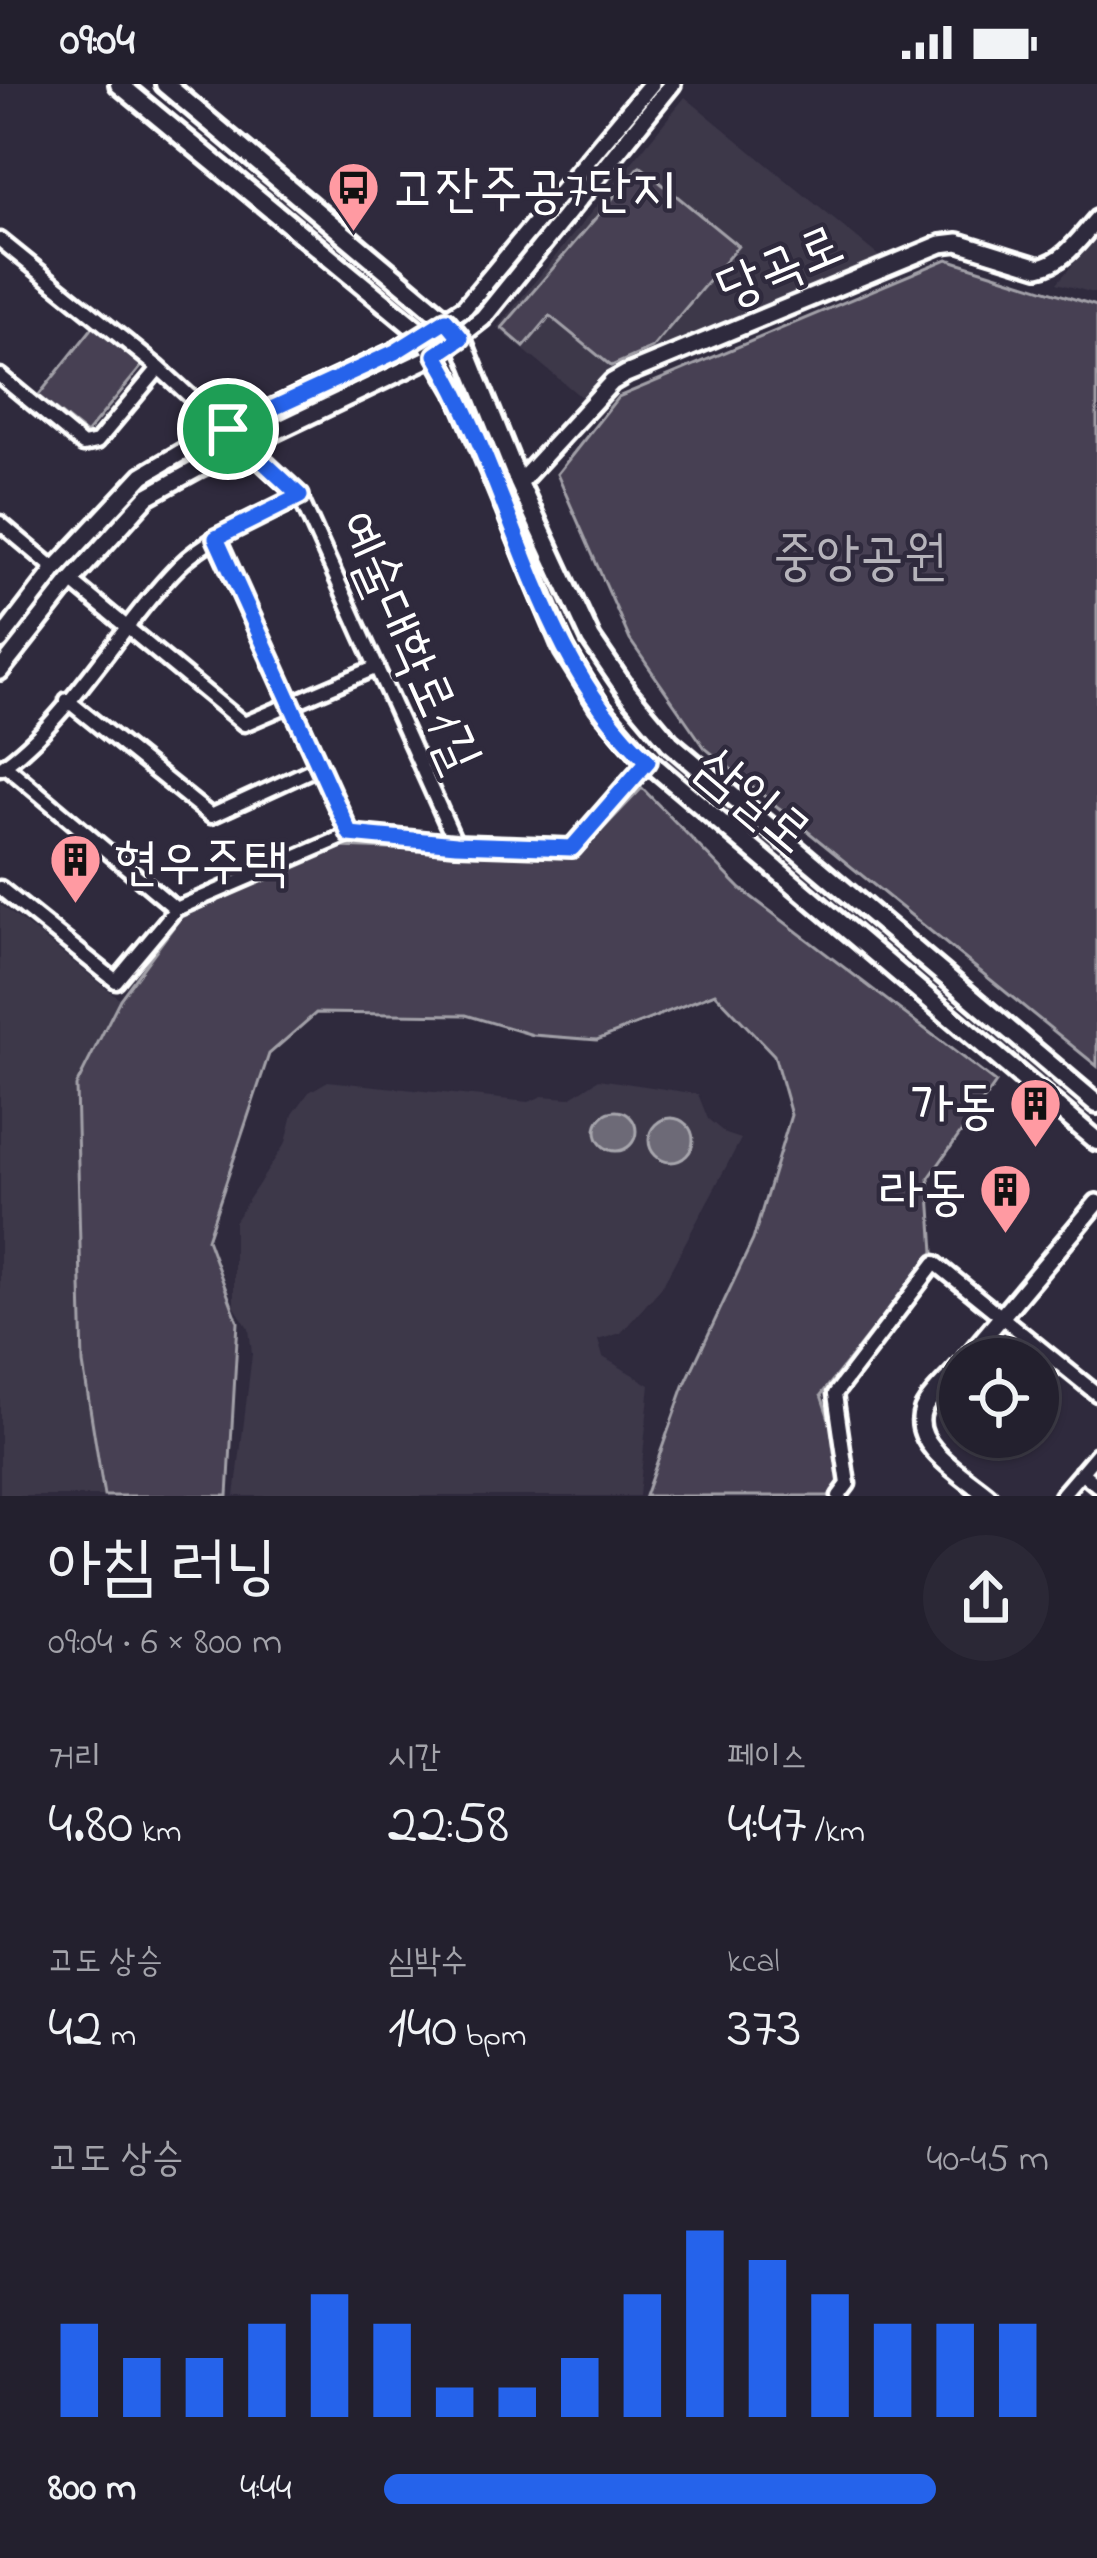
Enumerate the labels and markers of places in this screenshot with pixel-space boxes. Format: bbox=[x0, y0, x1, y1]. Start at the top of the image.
place label: 고잔주공7단지 bbox=[392, 154, 675, 232]
bus stop icon: 고잔주공7단지 bbox=[325, 159, 381, 233]
pin bbox=[177, 378, 279, 480]
place label: 현우주택 bbox=[114, 827, 288, 905]
building icon: 현우주택 bbox=[47, 832, 103, 906]
place label: 가동 bbox=[910, 1070, 997, 1148]
building icon: 가동 bbox=[1008, 1075, 1064, 1149]
place label: 라동 bbox=[880, 1156, 967, 1234]
building icon: 라동 bbox=[978, 1161, 1034, 1235]

